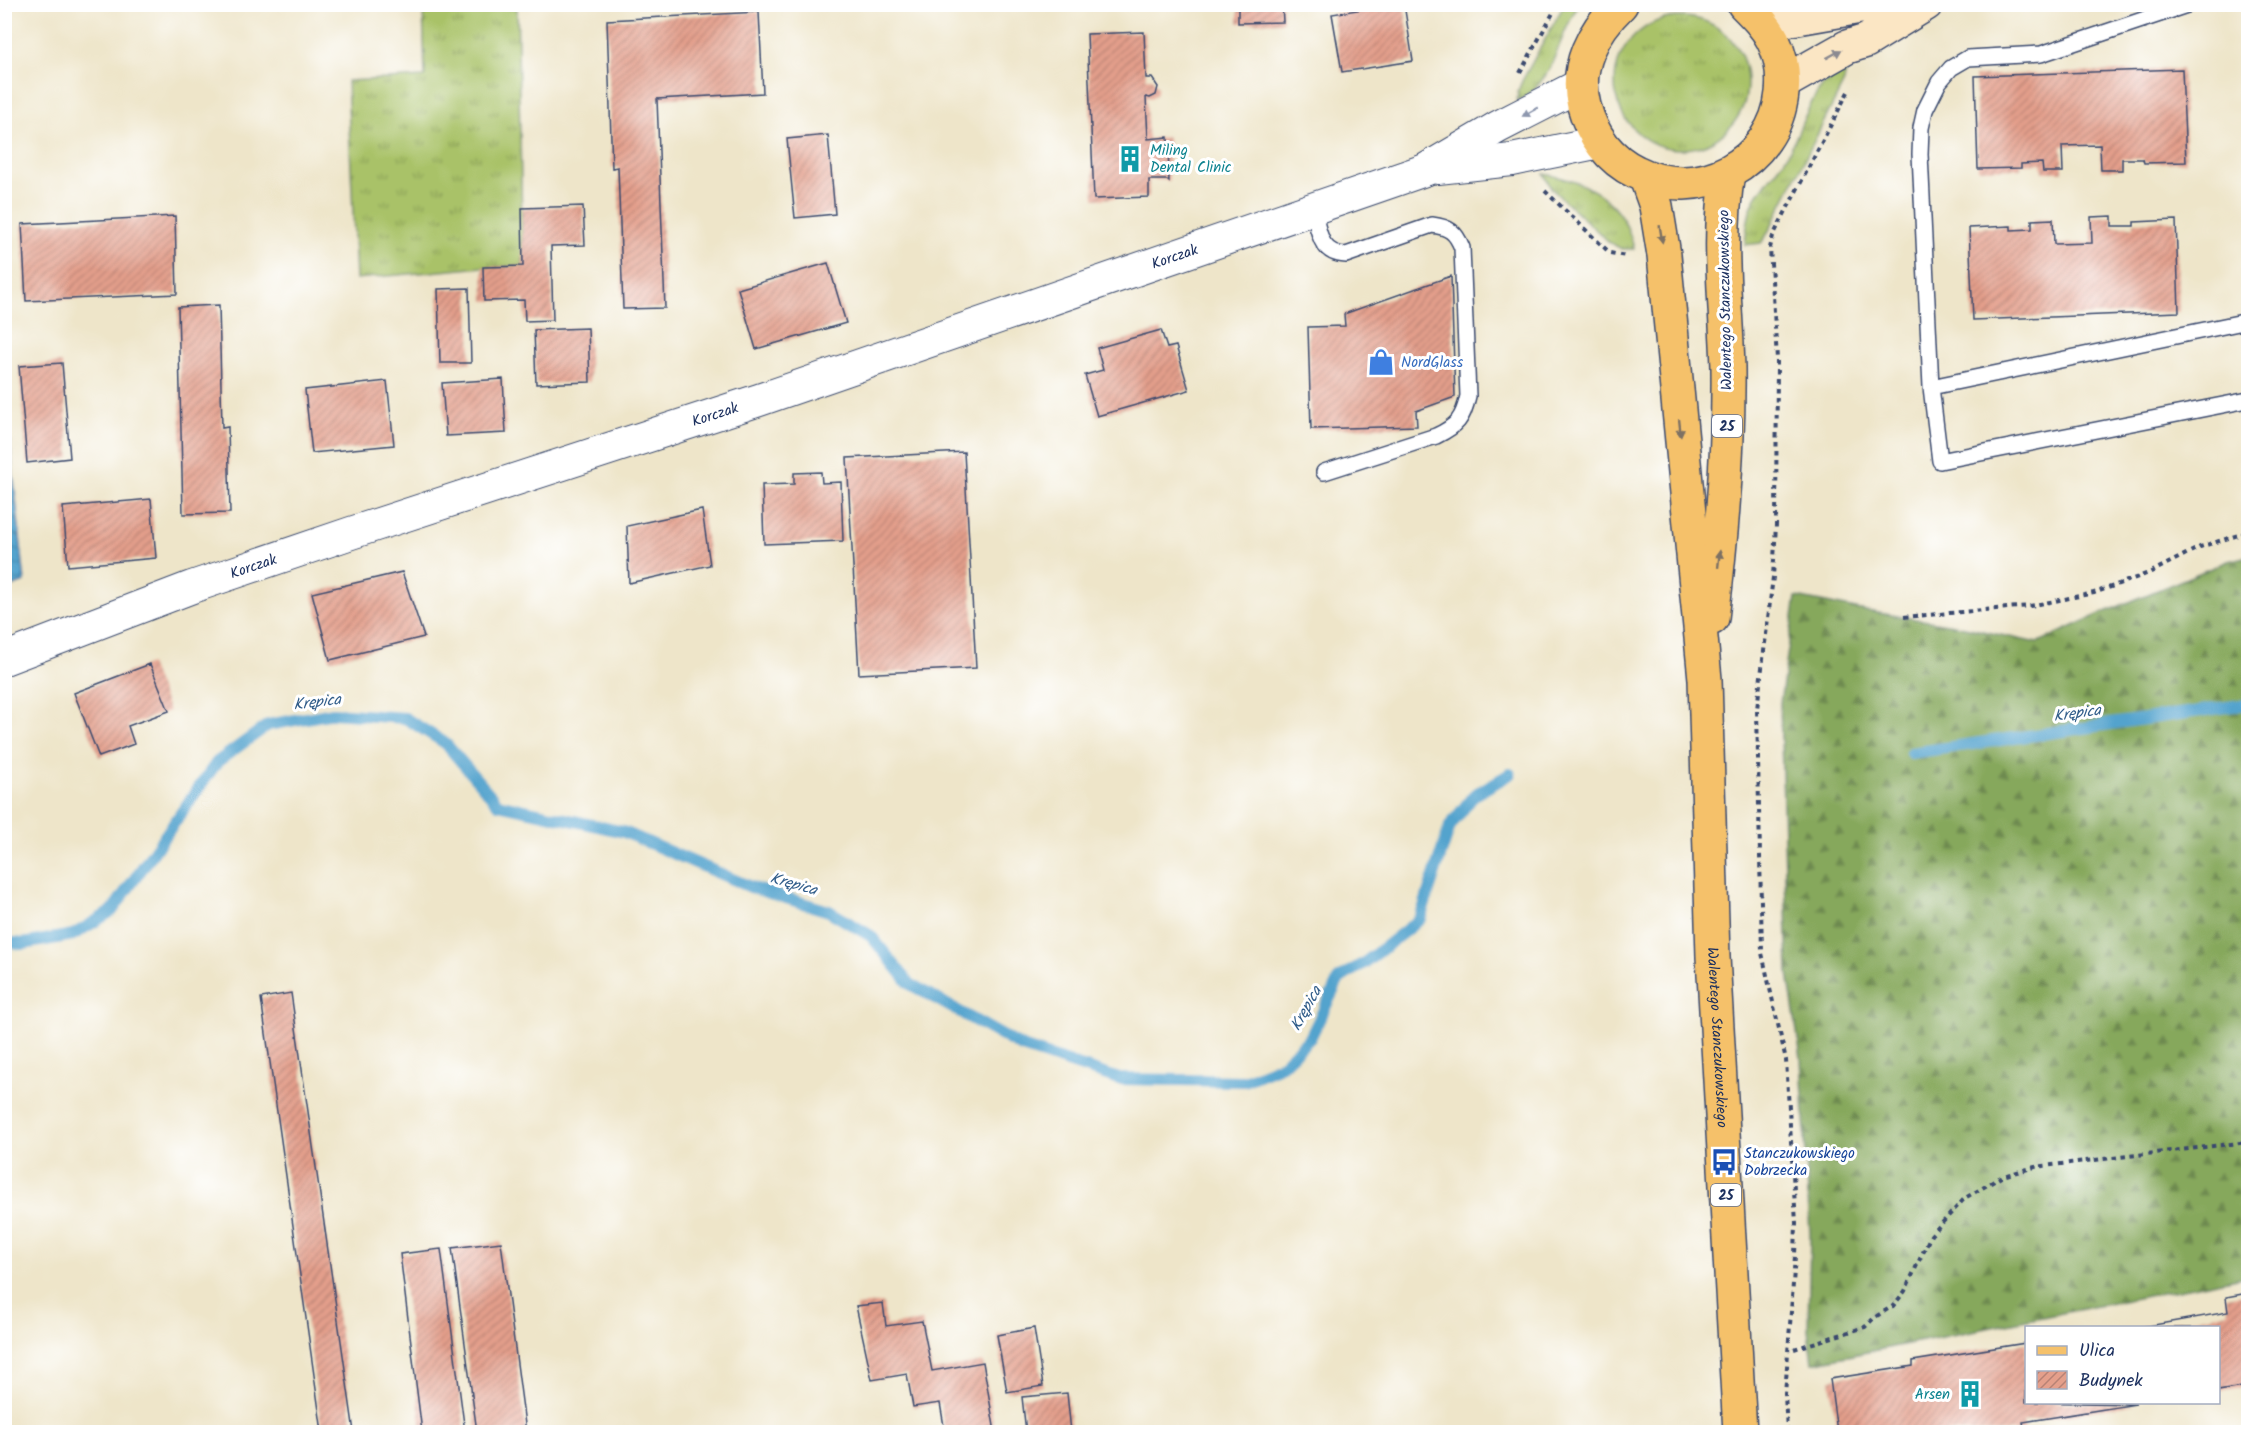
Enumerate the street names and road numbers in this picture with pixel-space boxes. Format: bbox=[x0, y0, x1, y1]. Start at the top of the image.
street label: Walentego Stanczukowskiego bbox=[1712, 209, 1740, 390]
street label: Korczak bbox=[1148, 238, 1202, 277]
street label: Korczak bbox=[689, 396, 743, 434]
road number: 25 bbox=[1712, 415, 1742, 437]
street label: Korczak bbox=[227, 548, 281, 586]
street label: Walentego Stanczukowskiego bbox=[1700, 947, 1734, 1129]
road number: 25 bbox=[1711, 1184, 1741, 1206]

